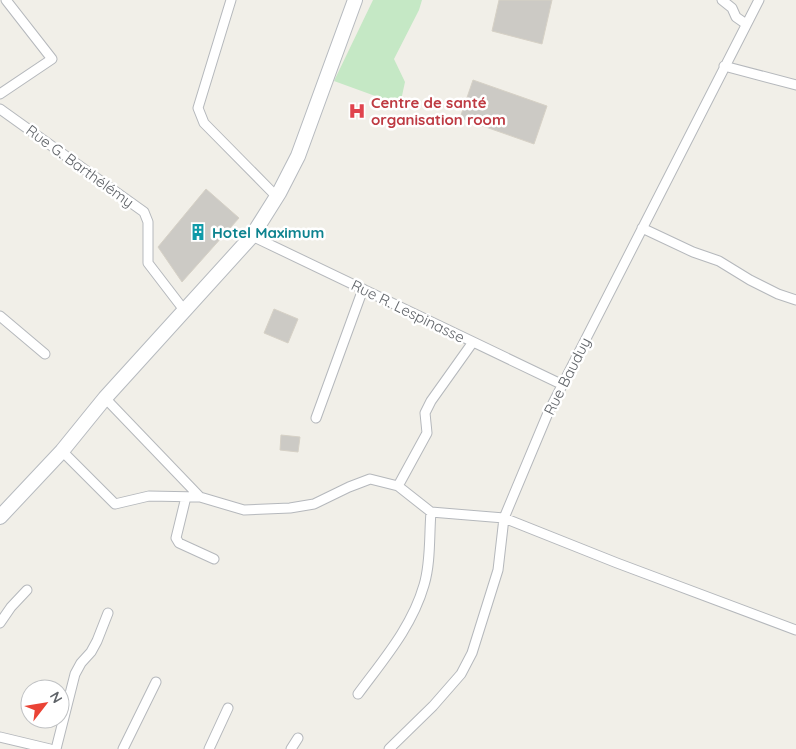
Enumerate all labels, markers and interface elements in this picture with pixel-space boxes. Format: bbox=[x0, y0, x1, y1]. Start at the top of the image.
place label: Centre de santé organisation room bbox=[371, 93, 506, 129]
hospital icon: Centre de santé organisation room bbox=[347, 101, 367, 121]
street label: Rue G. Barthélémy bbox=[22, 120, 138, 212]
building icon: Hotel Maximum bbox=[188, 222, 208, 242]
place label: Hotel Maximum bbox=[212, 223, 324, 242]
street label: Rue R. Lespinasse bbox=[348, 275, 468, 347]
street label: Rue Bauduy bbox=[539, 334, 595, 418]
north arrow bbox=[20, 679, 70, 729]
text: N bbox=[46, 688, 67, 706]

